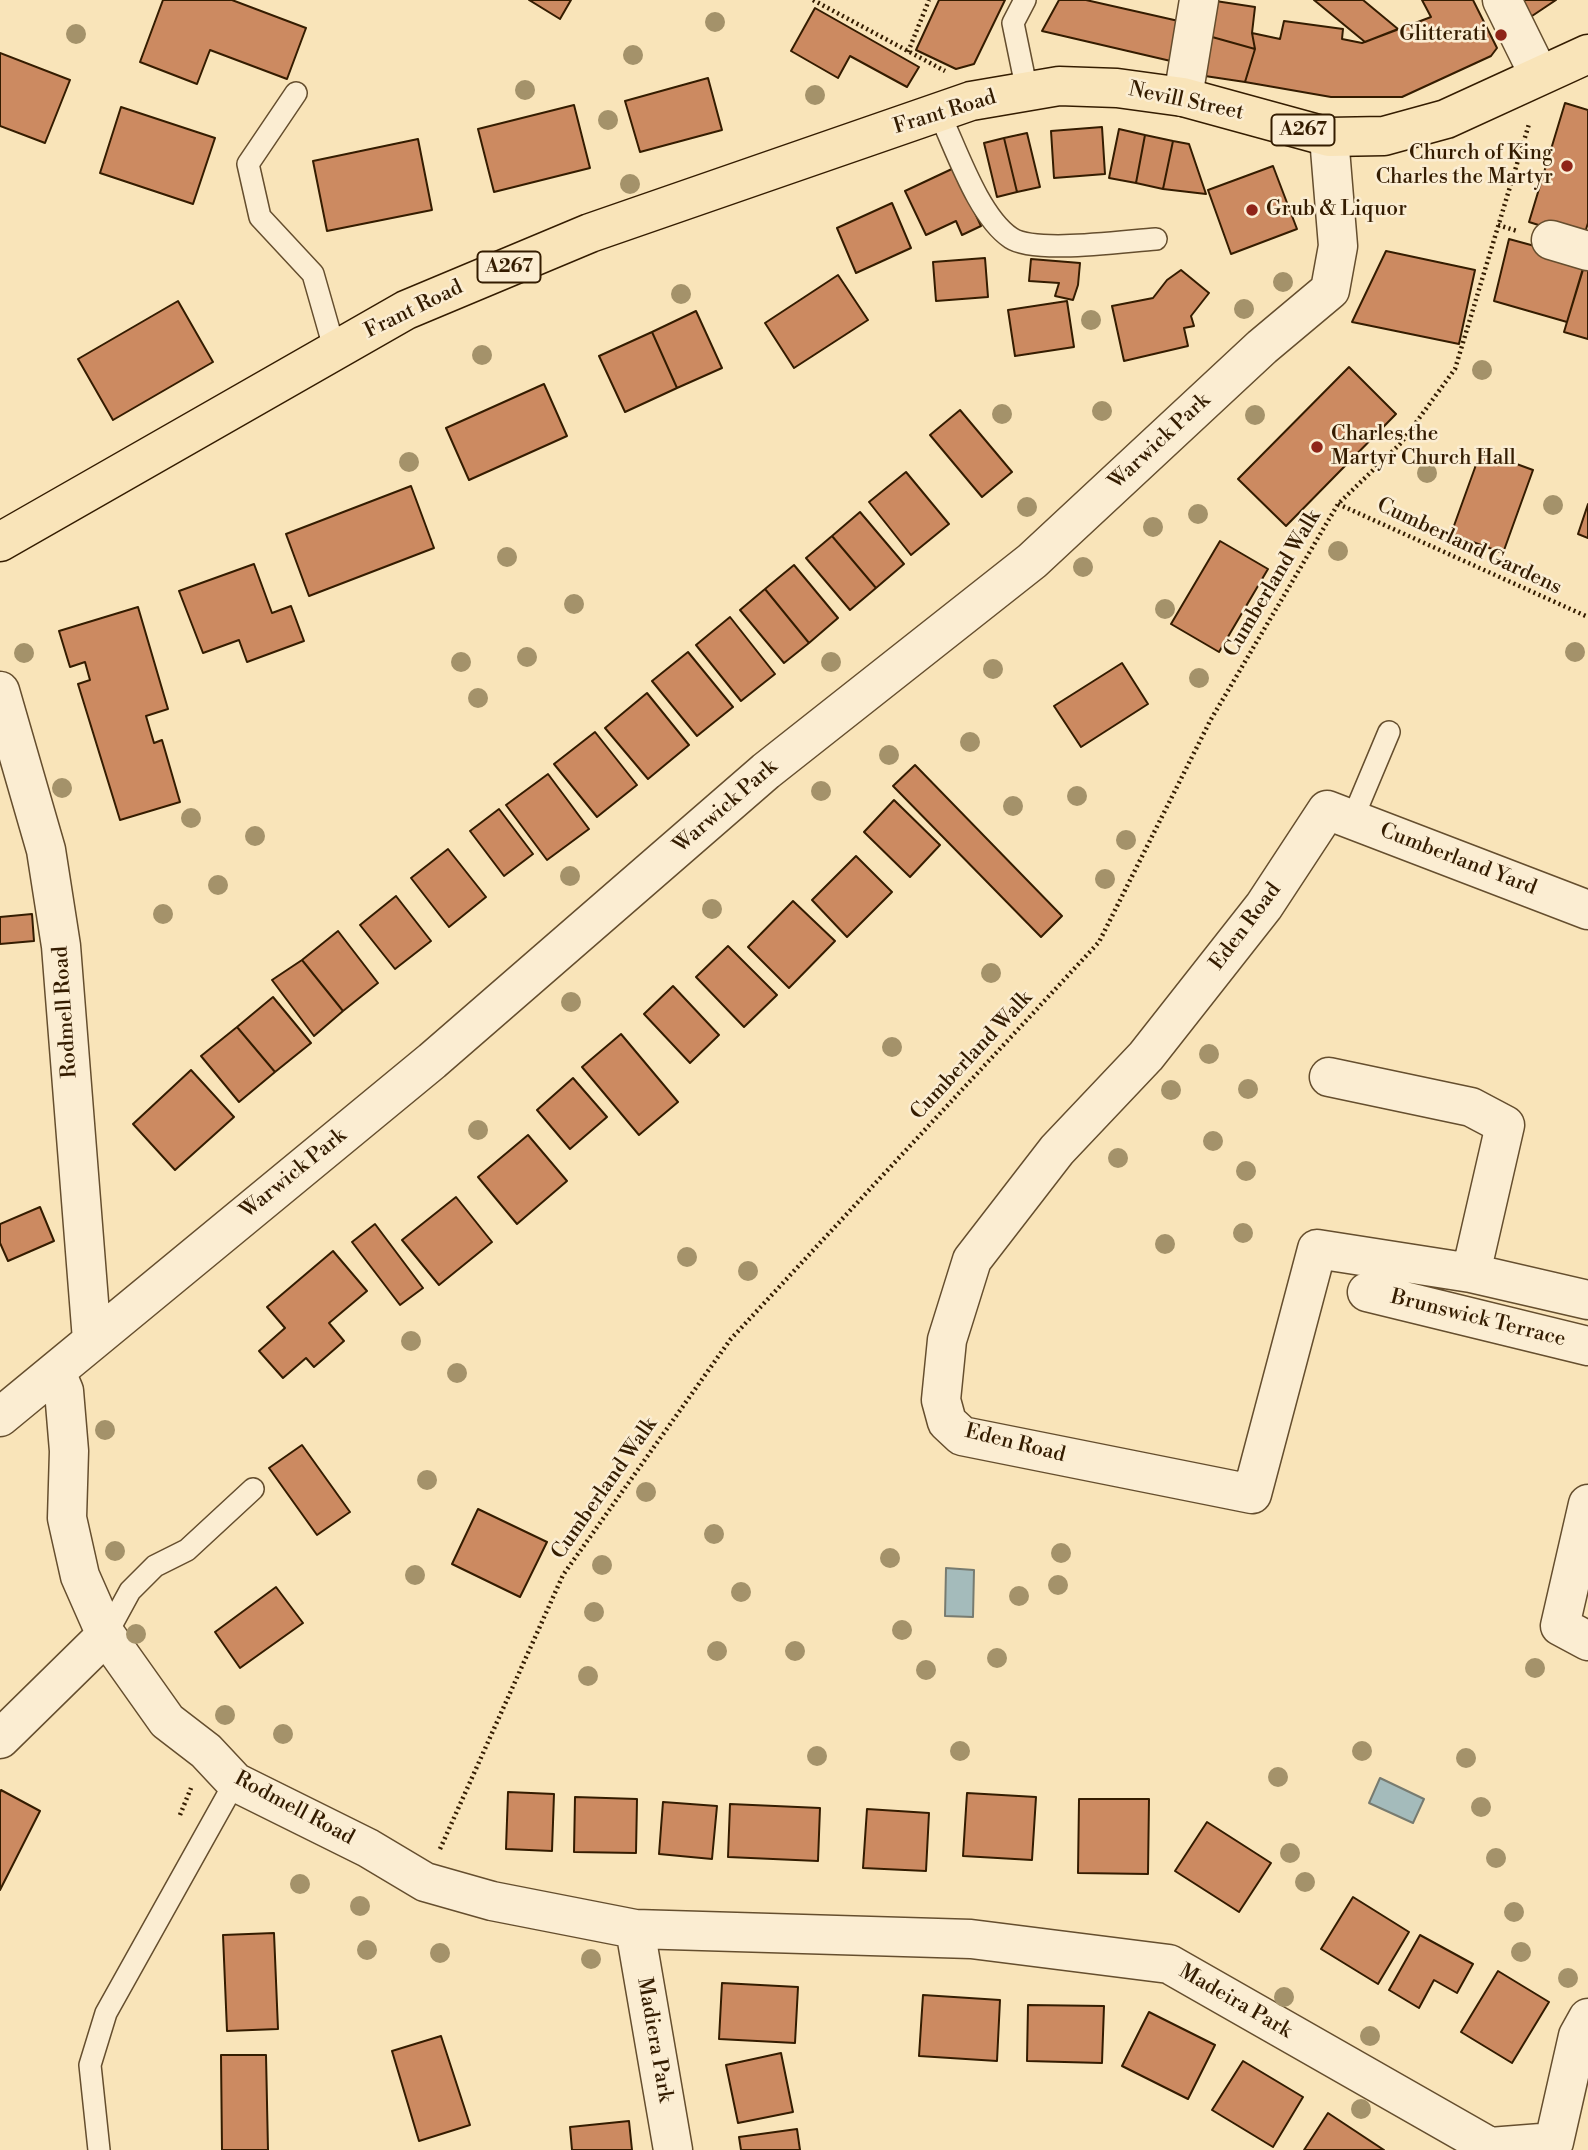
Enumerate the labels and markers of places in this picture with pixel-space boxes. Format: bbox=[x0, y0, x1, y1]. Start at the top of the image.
place label: Glitterati bbox=[1399, 22, 1487, 48]
marker: Glitterati bbox=[1493, 27, 1509, 43]
place label: Church of King Charles the Martyr bbox=[1376, 141, 1553, 191]
marker: Church of King Charles the Martyr bbox=[1559, 158, 1575, 174]
place label: Grub & Liquor bbox=[1266, 197, 1407, 223]
marker: Grub & Liquor bbox=[1244, 202, 1260, 218]
place label: Charles the Martyr Church Hall bbox=[1331, 422, 1516, 472]
marker: Charles the Martyr Church Hall bbox=[1309, 439, 1325, 455]

